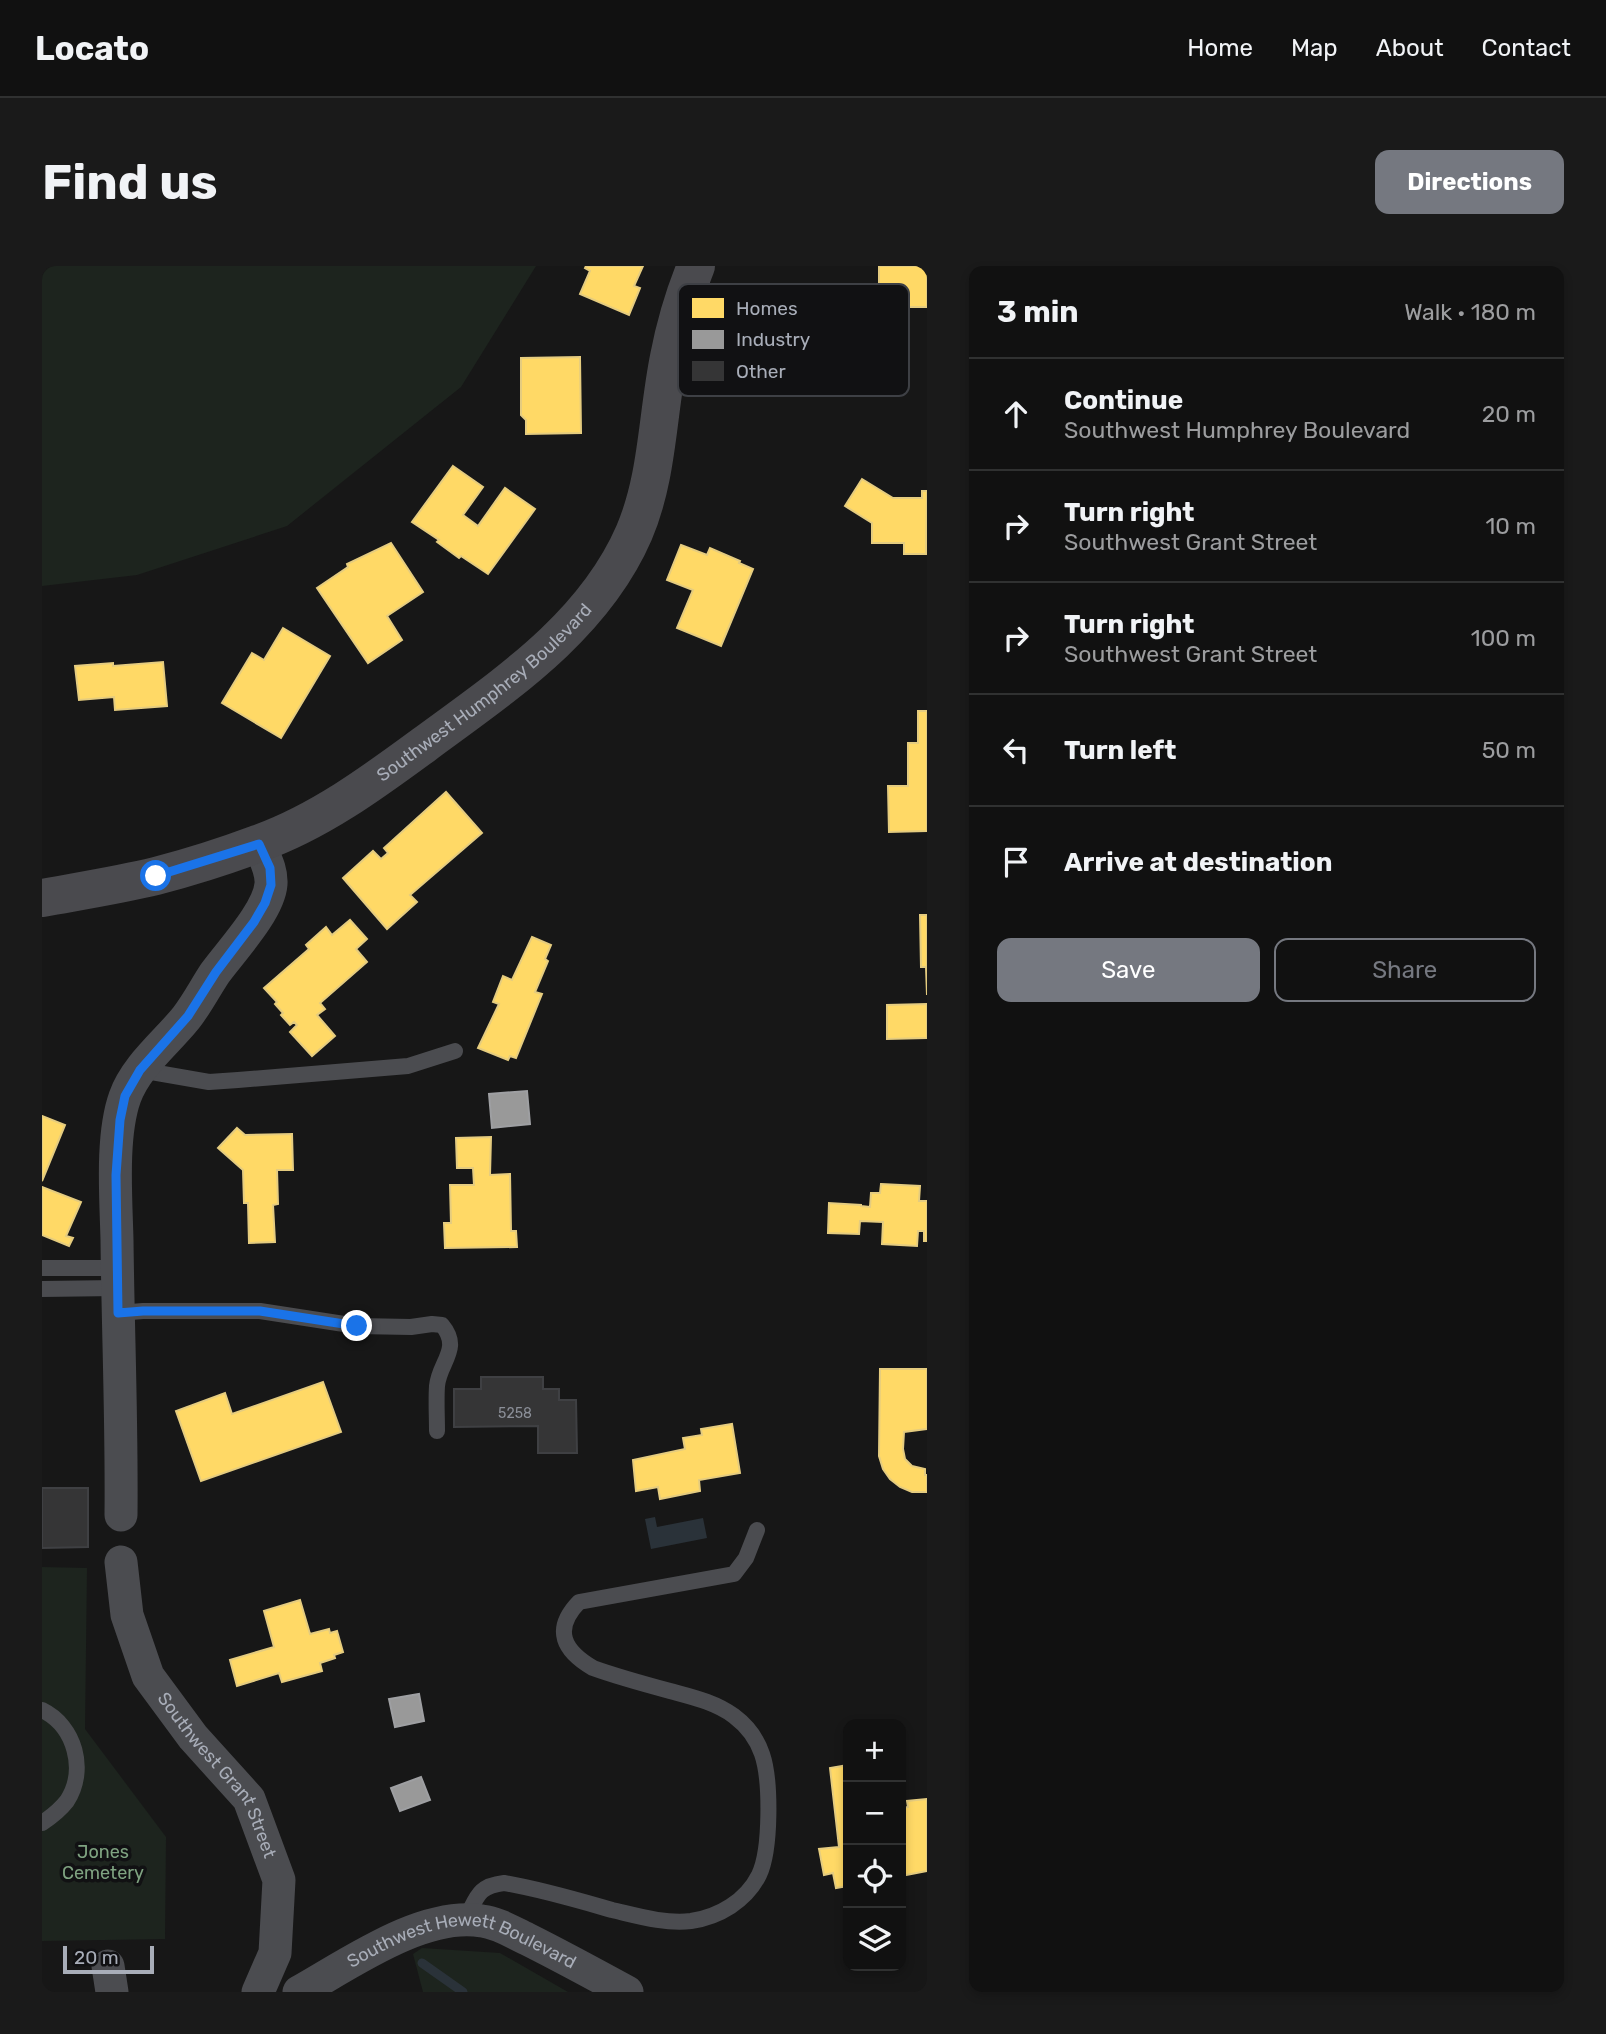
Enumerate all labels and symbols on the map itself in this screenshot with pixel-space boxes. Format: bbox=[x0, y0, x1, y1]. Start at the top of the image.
legend bbox=[678, 284, 909, 396]
text: Homes bbox=[736, 297, 798, 320]
text: Industry bbox=[736, 328, 810, 351]
text: Other bbox=[736, 360, 787, 383]
street label: Southwest Humphrey Boulevard bbox=[373, 599, 597, 786]
route start bbox=[140, 860, 171, 891]
route end bbox=[341, 1310, 372, 1341]
house number: 5258 bbox=[498, 1405, 532, 1422]
street label: Southwest Grant Street bbox=[153, 1688, 281, 1861]
park label: Jones Cemetery bbox=[62, 1841, 144, 1884]
text: Southwest Hewett Boulevard bbox=[343, 1909, 580, 1974]
scale bar bbox=[63, 1943, 154, 1975]
street label: Southwest Hewett Boulevard bbox=[341, 1957, 585, 1979]

